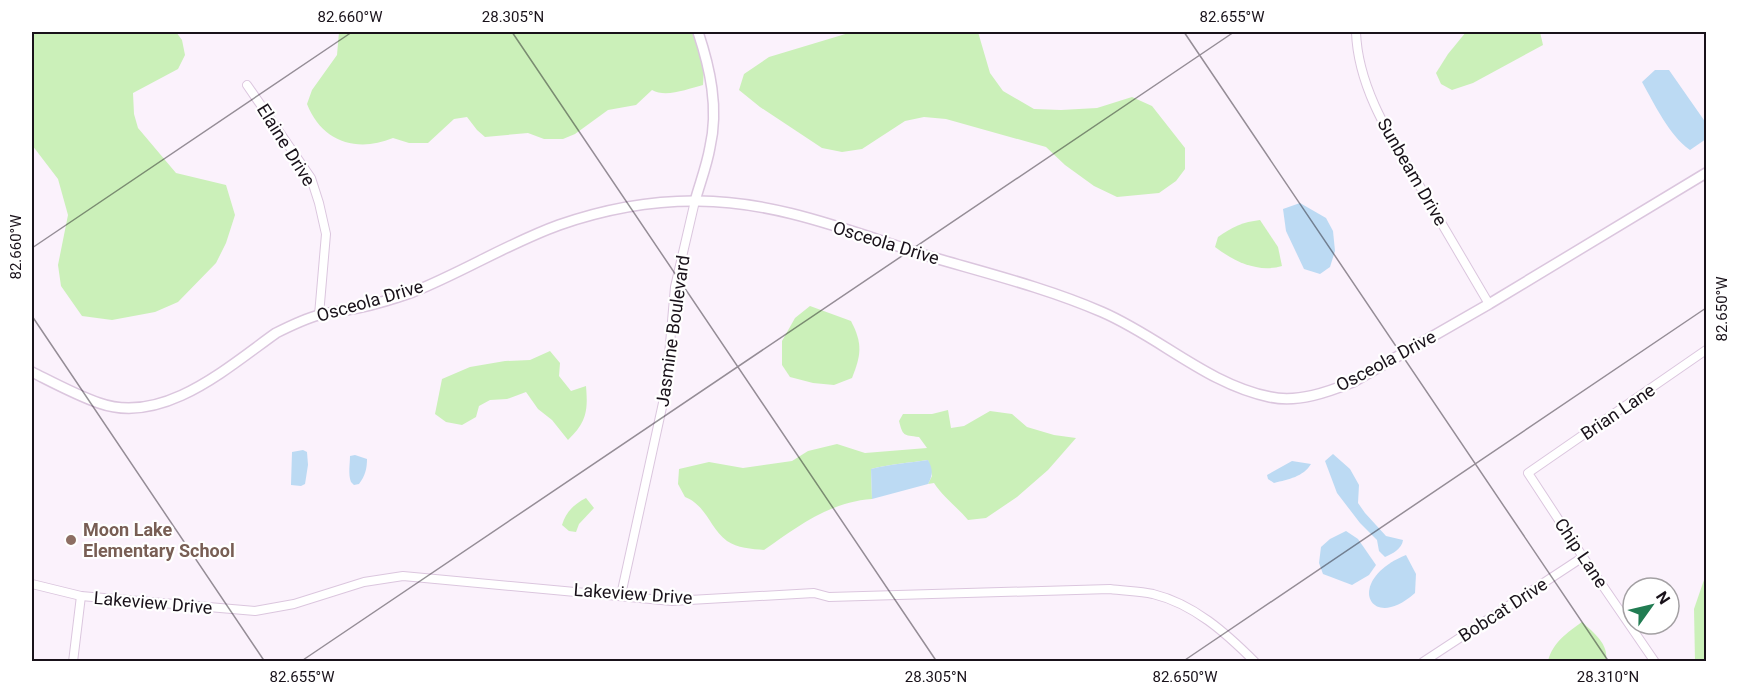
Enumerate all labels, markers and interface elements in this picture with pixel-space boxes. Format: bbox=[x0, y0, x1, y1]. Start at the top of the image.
text: 82.660°W bbox=[317, 8, 383, 26]
text: 28.305°N bbox=[482, 8, 544, 26]
text: 82.655°W bbox=[1199, 8, 1265, 26]
street label: Elaine Drive bbox=[253, 100, 320, 190]
street label: Sunbeam Drive bbox=[1373, 114, 1452, 229]
text: 82.660°W bbox=[7, 214, 25, 280]
street label: Osceola Drive bbox=[830, 216, 942, 269]
street label: Jasmine Boulevard bbox=[651, 254, 694, 408]
street label: Osceola Drive bbox=[314, 275, 426, 326]
text: 82.650°W bbox=[1713, 276, 1731, 342]
street label: Osceola Drive bbox=[1332, 325, 1439, 396]
street label: Brian Lane bbox=[1577, 379, 1659, 444]
street label: Chip Lane bbox=[1550, 514, 1612, 592]
place label: Moon Lake Elementary School bbox=[83, 519, 235, 561]
marker: Moon Lake Elementary School bbox=[64, 533, 78, 547]
street label: Bobcat Drive bbox=[1454, 573, 1551, 646]
north arrow bbox=[1621, 576, 1681, 636]
street label: Lakeview Drive bbox=[573, 579, 693, 608]
street label: Lakeview Drive bbox=[93, 587, 213, 618]
text: N bbox=[1652, 588, 1674, 608]
text: 82.655°W bbox=[269, 668, 335, 686]
text: 28.305°N bbox=[905, 668, 967, 686]
text: 82.650°W bbox=[1152, 668, 1218, 686]
text: 28.310°N bbox=[1577, 668, 1639, 686]

